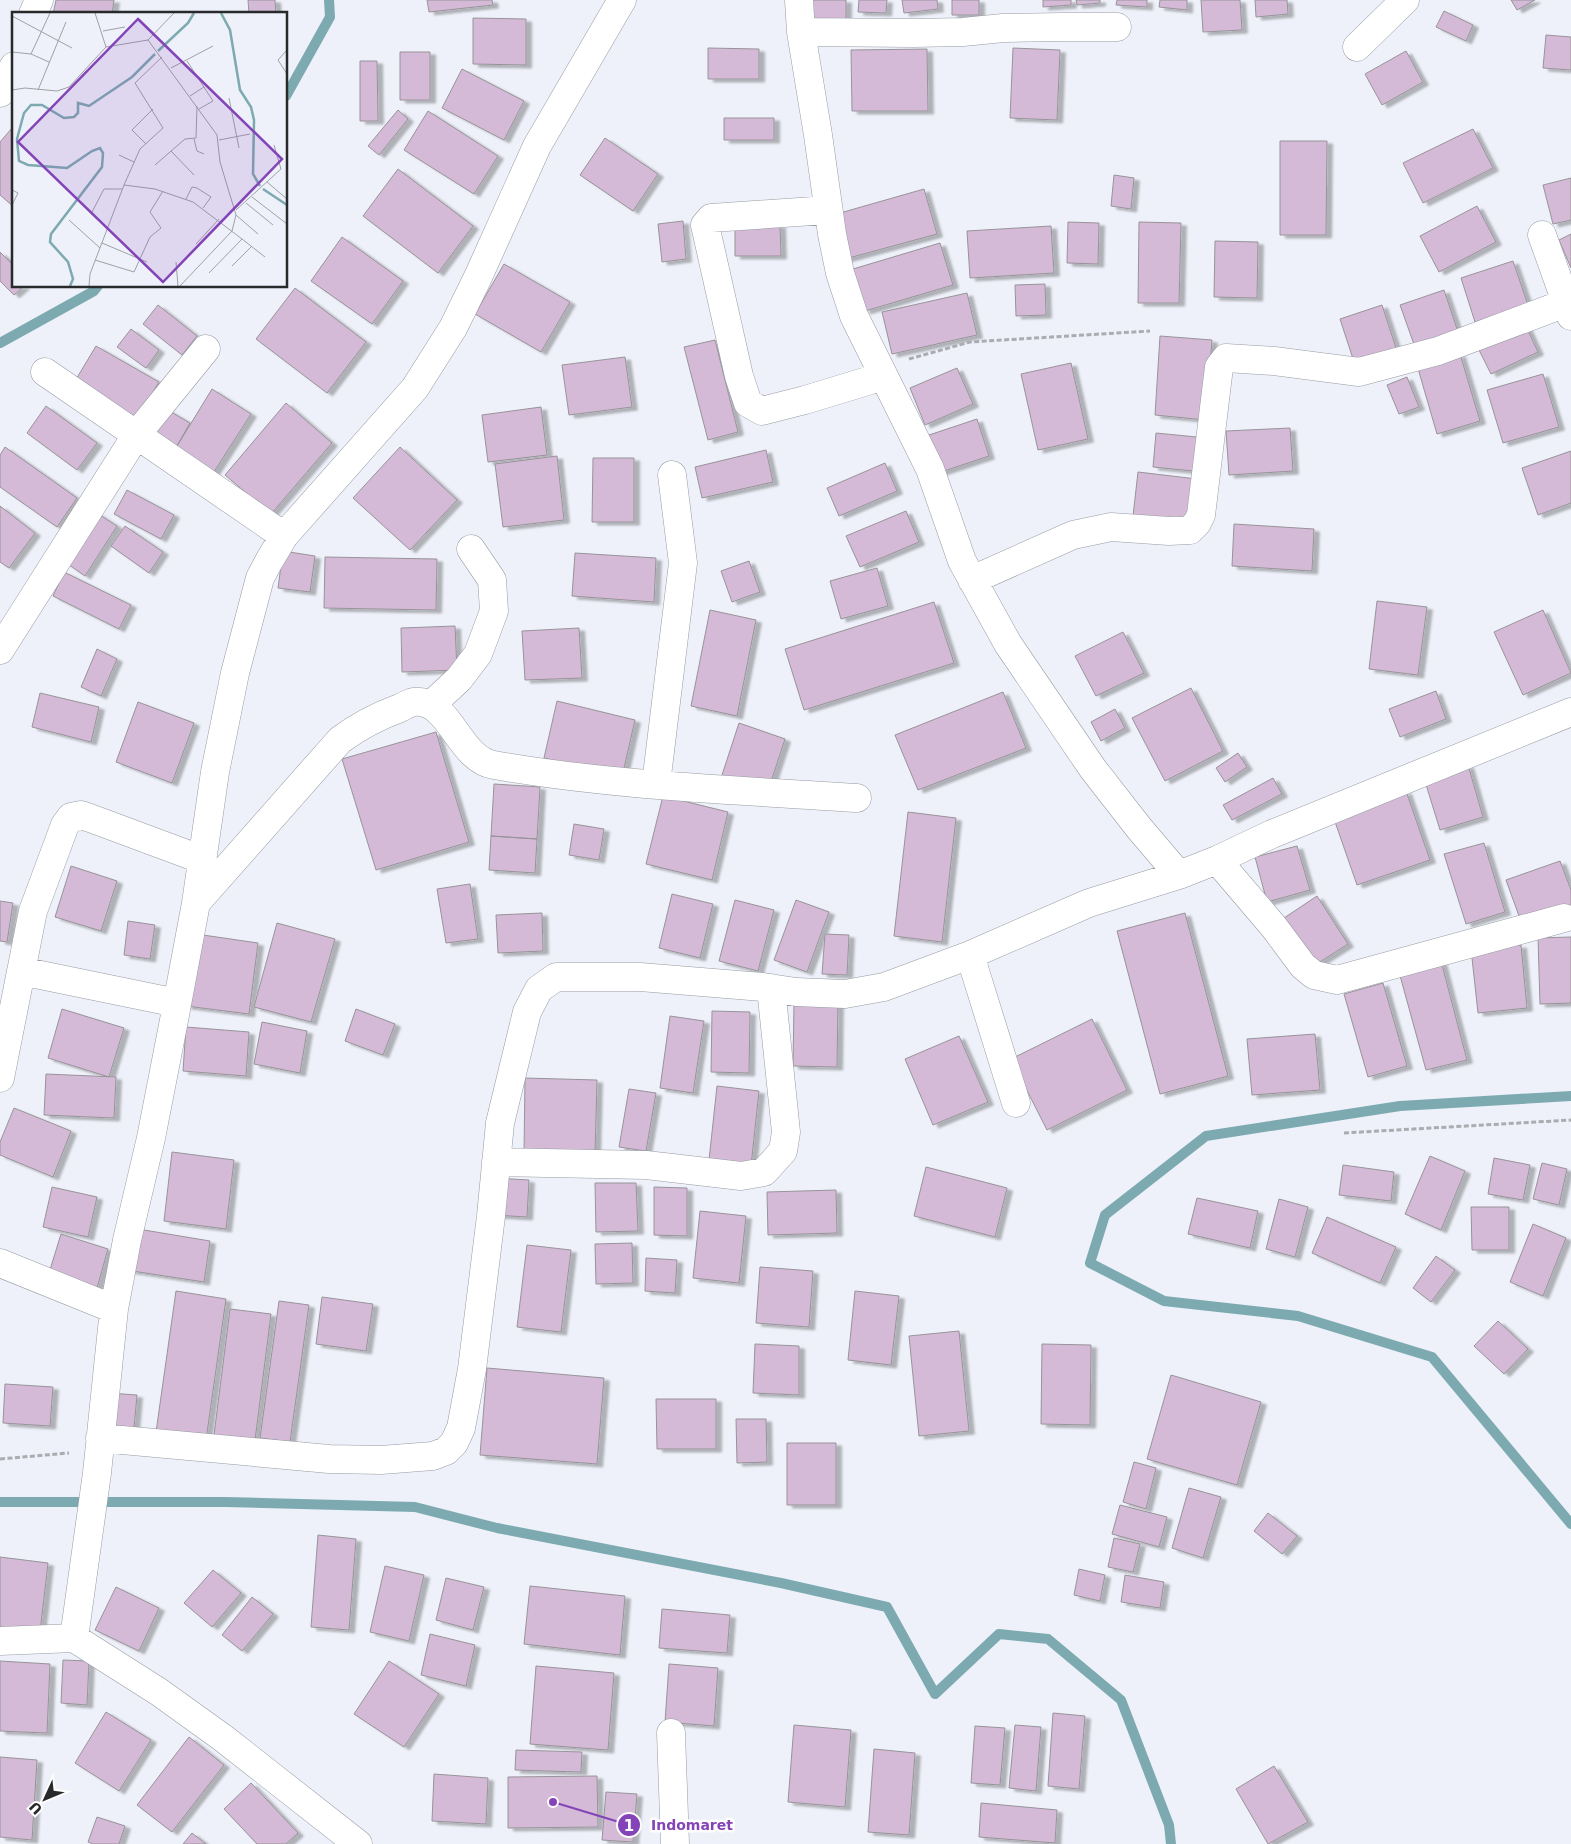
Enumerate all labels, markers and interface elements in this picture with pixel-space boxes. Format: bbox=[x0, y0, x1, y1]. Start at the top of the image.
inset map bbox=[12, 12, 288, 288]
north arrow bbox=[20, 1774, 70, 1824]
text: U bbox=[26, 1798, 45, 1818]
callout: Indomaret bbox=[616, 1811, 743, 1840]
text: 1 bbox=[624, 1817, 634, 1835]
text: Indomaret bbox=[651, 1817, 733, 1833]

